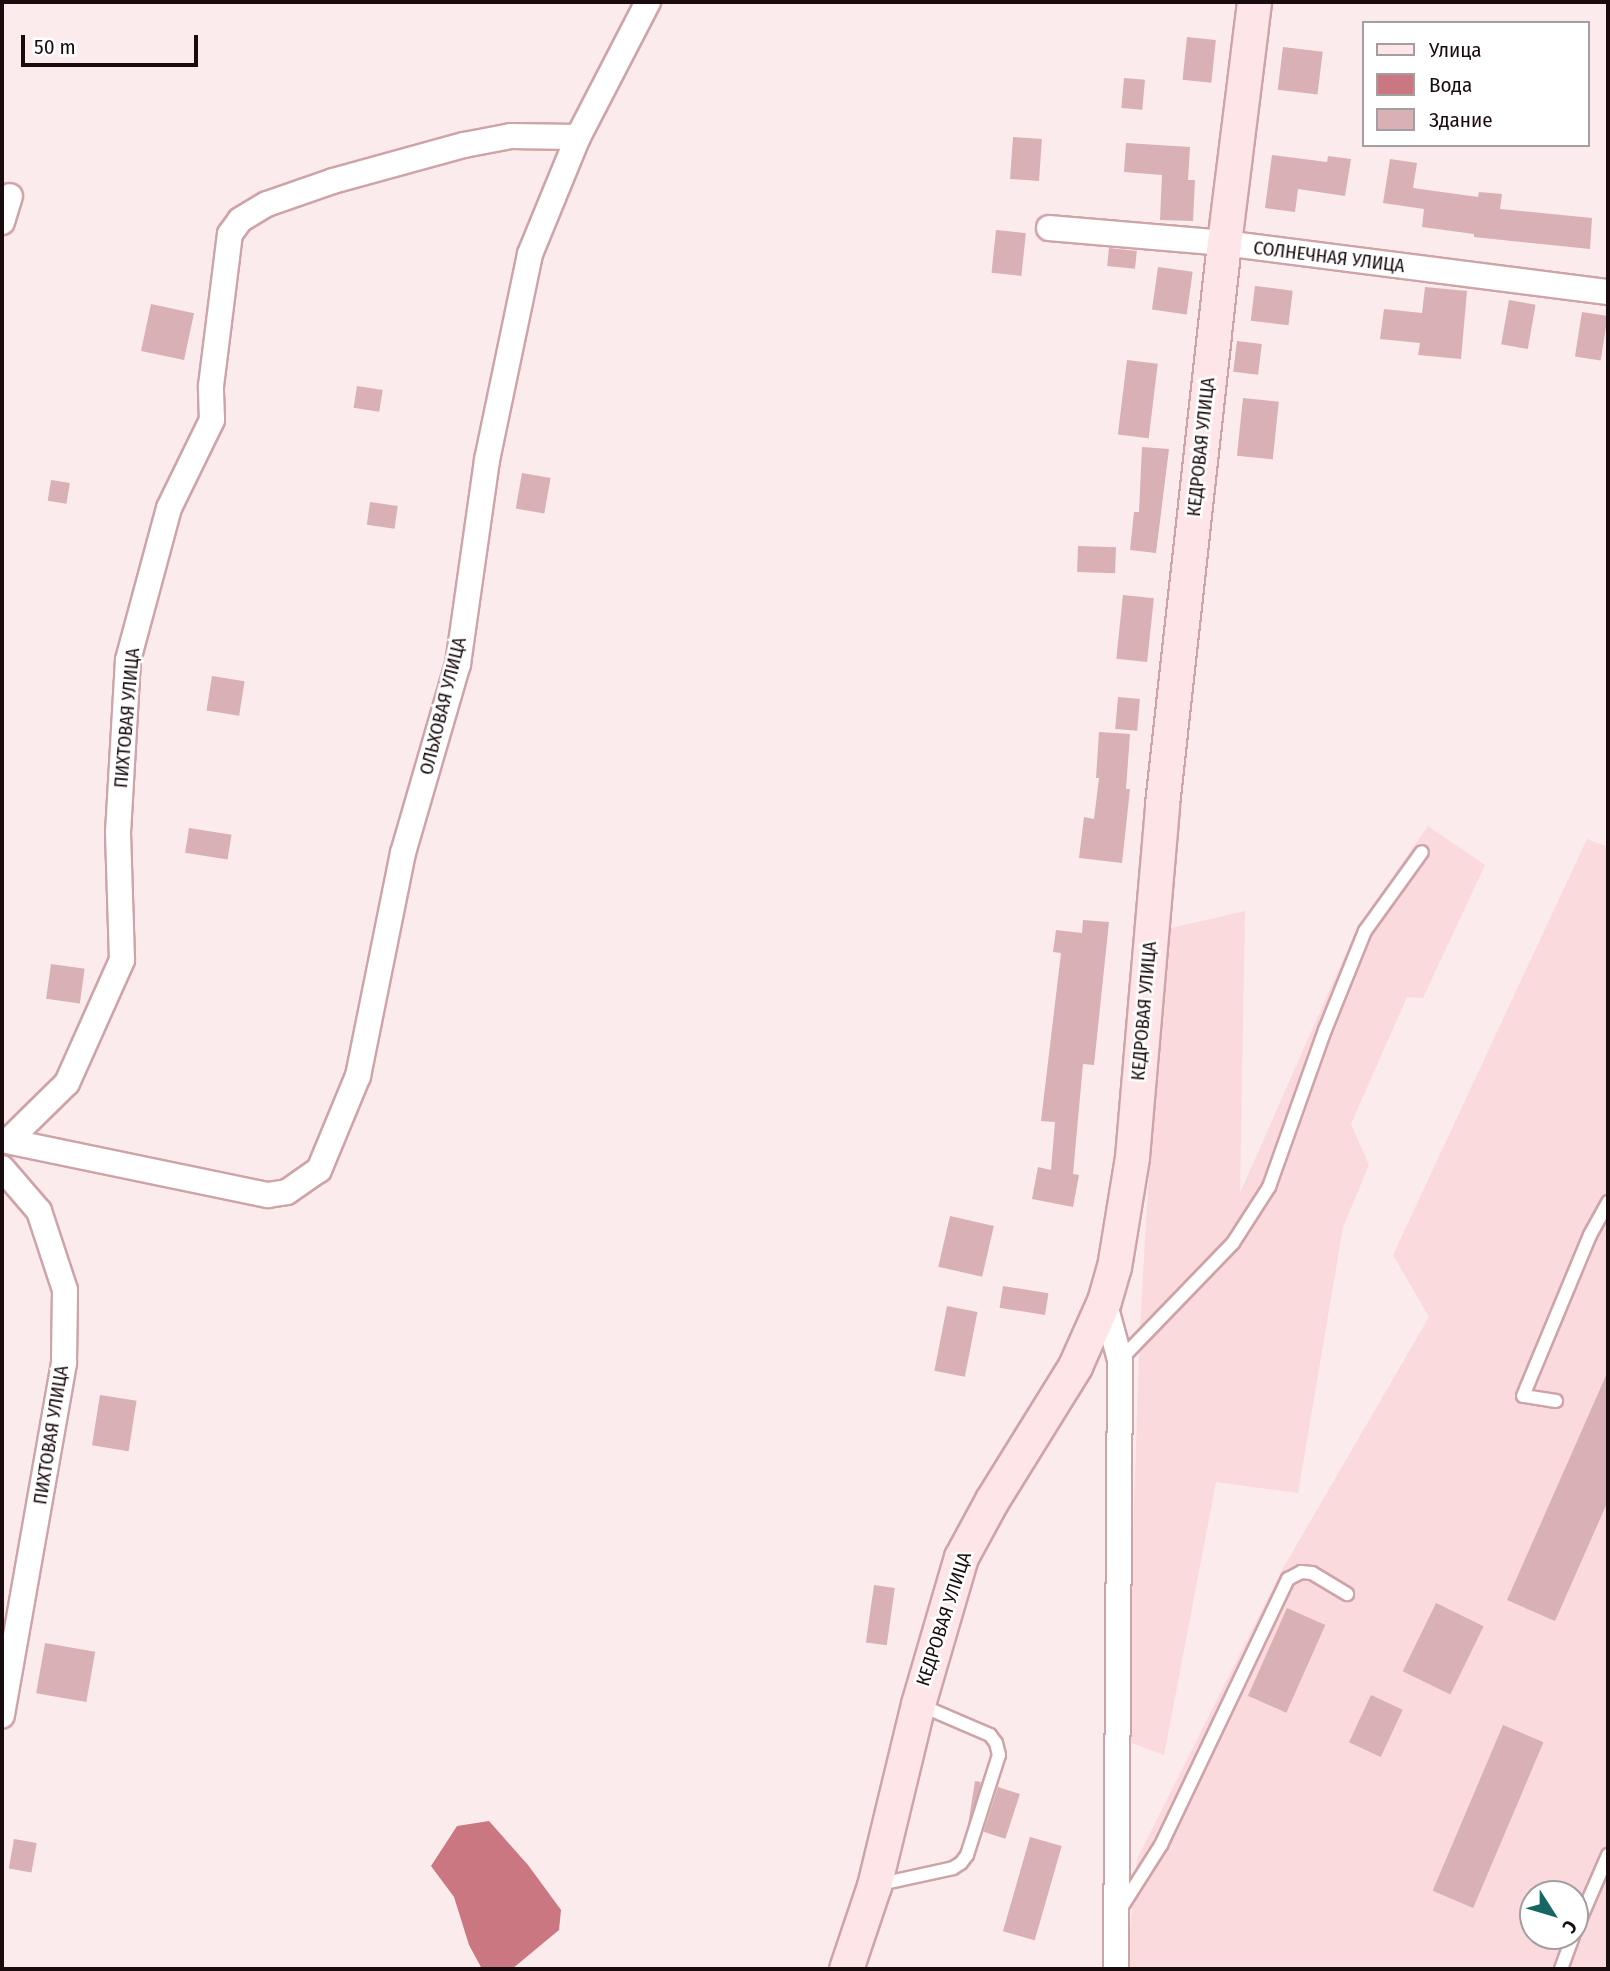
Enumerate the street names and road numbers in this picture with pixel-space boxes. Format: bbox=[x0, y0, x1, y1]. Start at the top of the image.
street label: СОЛНЕЧНАЯ УЛИЦА bbox=[1252, 236, 1406, 278]
street label: КЕДРОВАЯ УЛИЦА bbox=[1182, 376, 1220, 518]
street label: ОЛЬХОВАЯ УЛИЦА bbox=[415, 635, 471, 777]
street label: ПИХТОВАЯ УЛИЦА bbox=[110, 647, 144, 789]
street label: КЕДРОВАЯ УЛИЦА bbox=[1127, 940, 1161, 1082]
street label: ПИХТОВАЯ УЛИЦА bbox=[29, 1364, 73, 1506]
street label: КЕДРОВАЯ УЛИЦА bbox=[912, 1549, 976, 1689]

